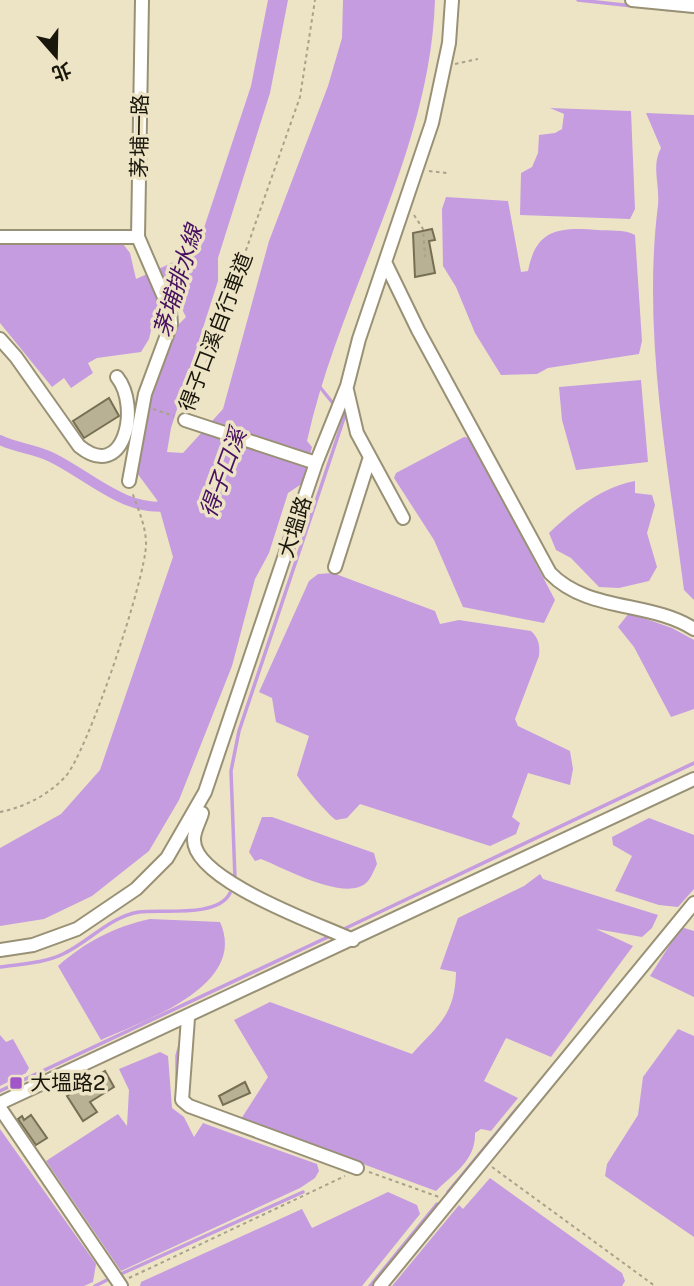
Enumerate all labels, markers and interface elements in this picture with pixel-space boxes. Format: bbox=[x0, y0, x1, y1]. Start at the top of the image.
north arrow bbox=[21, 21, 91, 91]
text: 北 bbox=[49, 58, 75, 86]
street label: 茅埔一路 bbox=[126, 94, 153, 178]
water label: 茅埔排水線 bbox=[148, 219, 208, 340]
street label: 得子口溪自行車道 bbox=[174, 249, 257, 415]
water label: 得子口溪 bbox=[194, 422, 252, 521]
street label: 大塭路 bbox=[273, 493, 316, 561]
place label: 大塭路2 bbox=[30, 1070, 106, 1095]
marker: 大塭路2 bbox=[8, 1075, 24, 1091]

